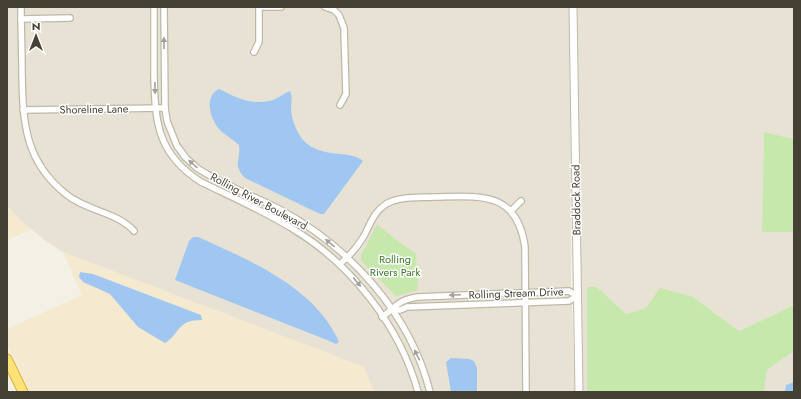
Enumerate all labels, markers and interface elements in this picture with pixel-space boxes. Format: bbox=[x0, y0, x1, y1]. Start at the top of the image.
north arrow bbox=[16, 16, 56, 56]
text: N bbox=[32, 18, 40, 34]
one-way arrow bbox=[161, 36, 167, 49]
one-way arrow bbox=[152, 82, 158, 95]
street label: Shoreline Lane bbox=[59, 100, 129, 118]
one-way arrow bbox=[188, 160, 199, 169]
street label: Braddock Road bbox=[567, 164, 585, 236]
street label: Rolling River Boulevard bbox=[208, 169, 310, 233]
one-way arrow bbox=[324, 238, 335, 247]
park label: Rolling Rivers Park bbox=[370, 251, 420, 280]
one-way arrow bbox=[352, 277, 361, 288]
street label: Rolling Stream Drive bbox=[468, 283, 564, 303]
one-way arrow bbox=[448, 292, 461, 298]
one-way arrow bbox=[414, 350, 420, 361]

